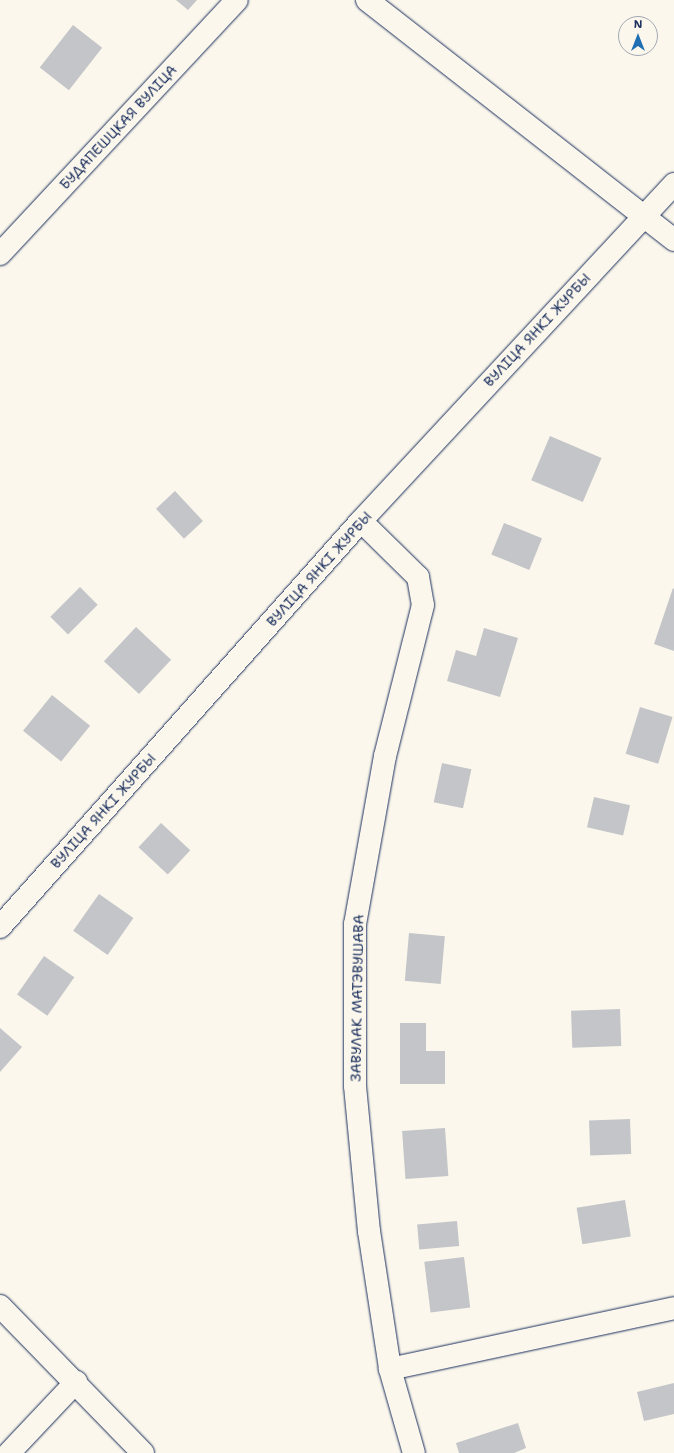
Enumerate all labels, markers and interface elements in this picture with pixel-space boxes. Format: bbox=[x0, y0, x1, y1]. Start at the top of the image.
north arrow bbox=[618, 16, 658, 56]
text: N bbox=[634, 17, 642, 32]
street label: БУДАПЕШЦКАЯ ВУЛІЦА bbox=[56, 61, 180, 193]
street label: ВУЛІЦА ЯНКІ ЖУРБЫ bbox=[480, 270, 594, 390]
street label: ВУЛІЦА ЯНКІ ЖУРБЫ bbox=[263, 508, 375, 630]
street label: ВУЛІЦА ЯНКІ ЖУРБЫ bbox=[47, 750, 159, 872]
street label: ЗАВУЛАК МАТЭВУШАВА bbox=[347, 914, 367, 1082]

